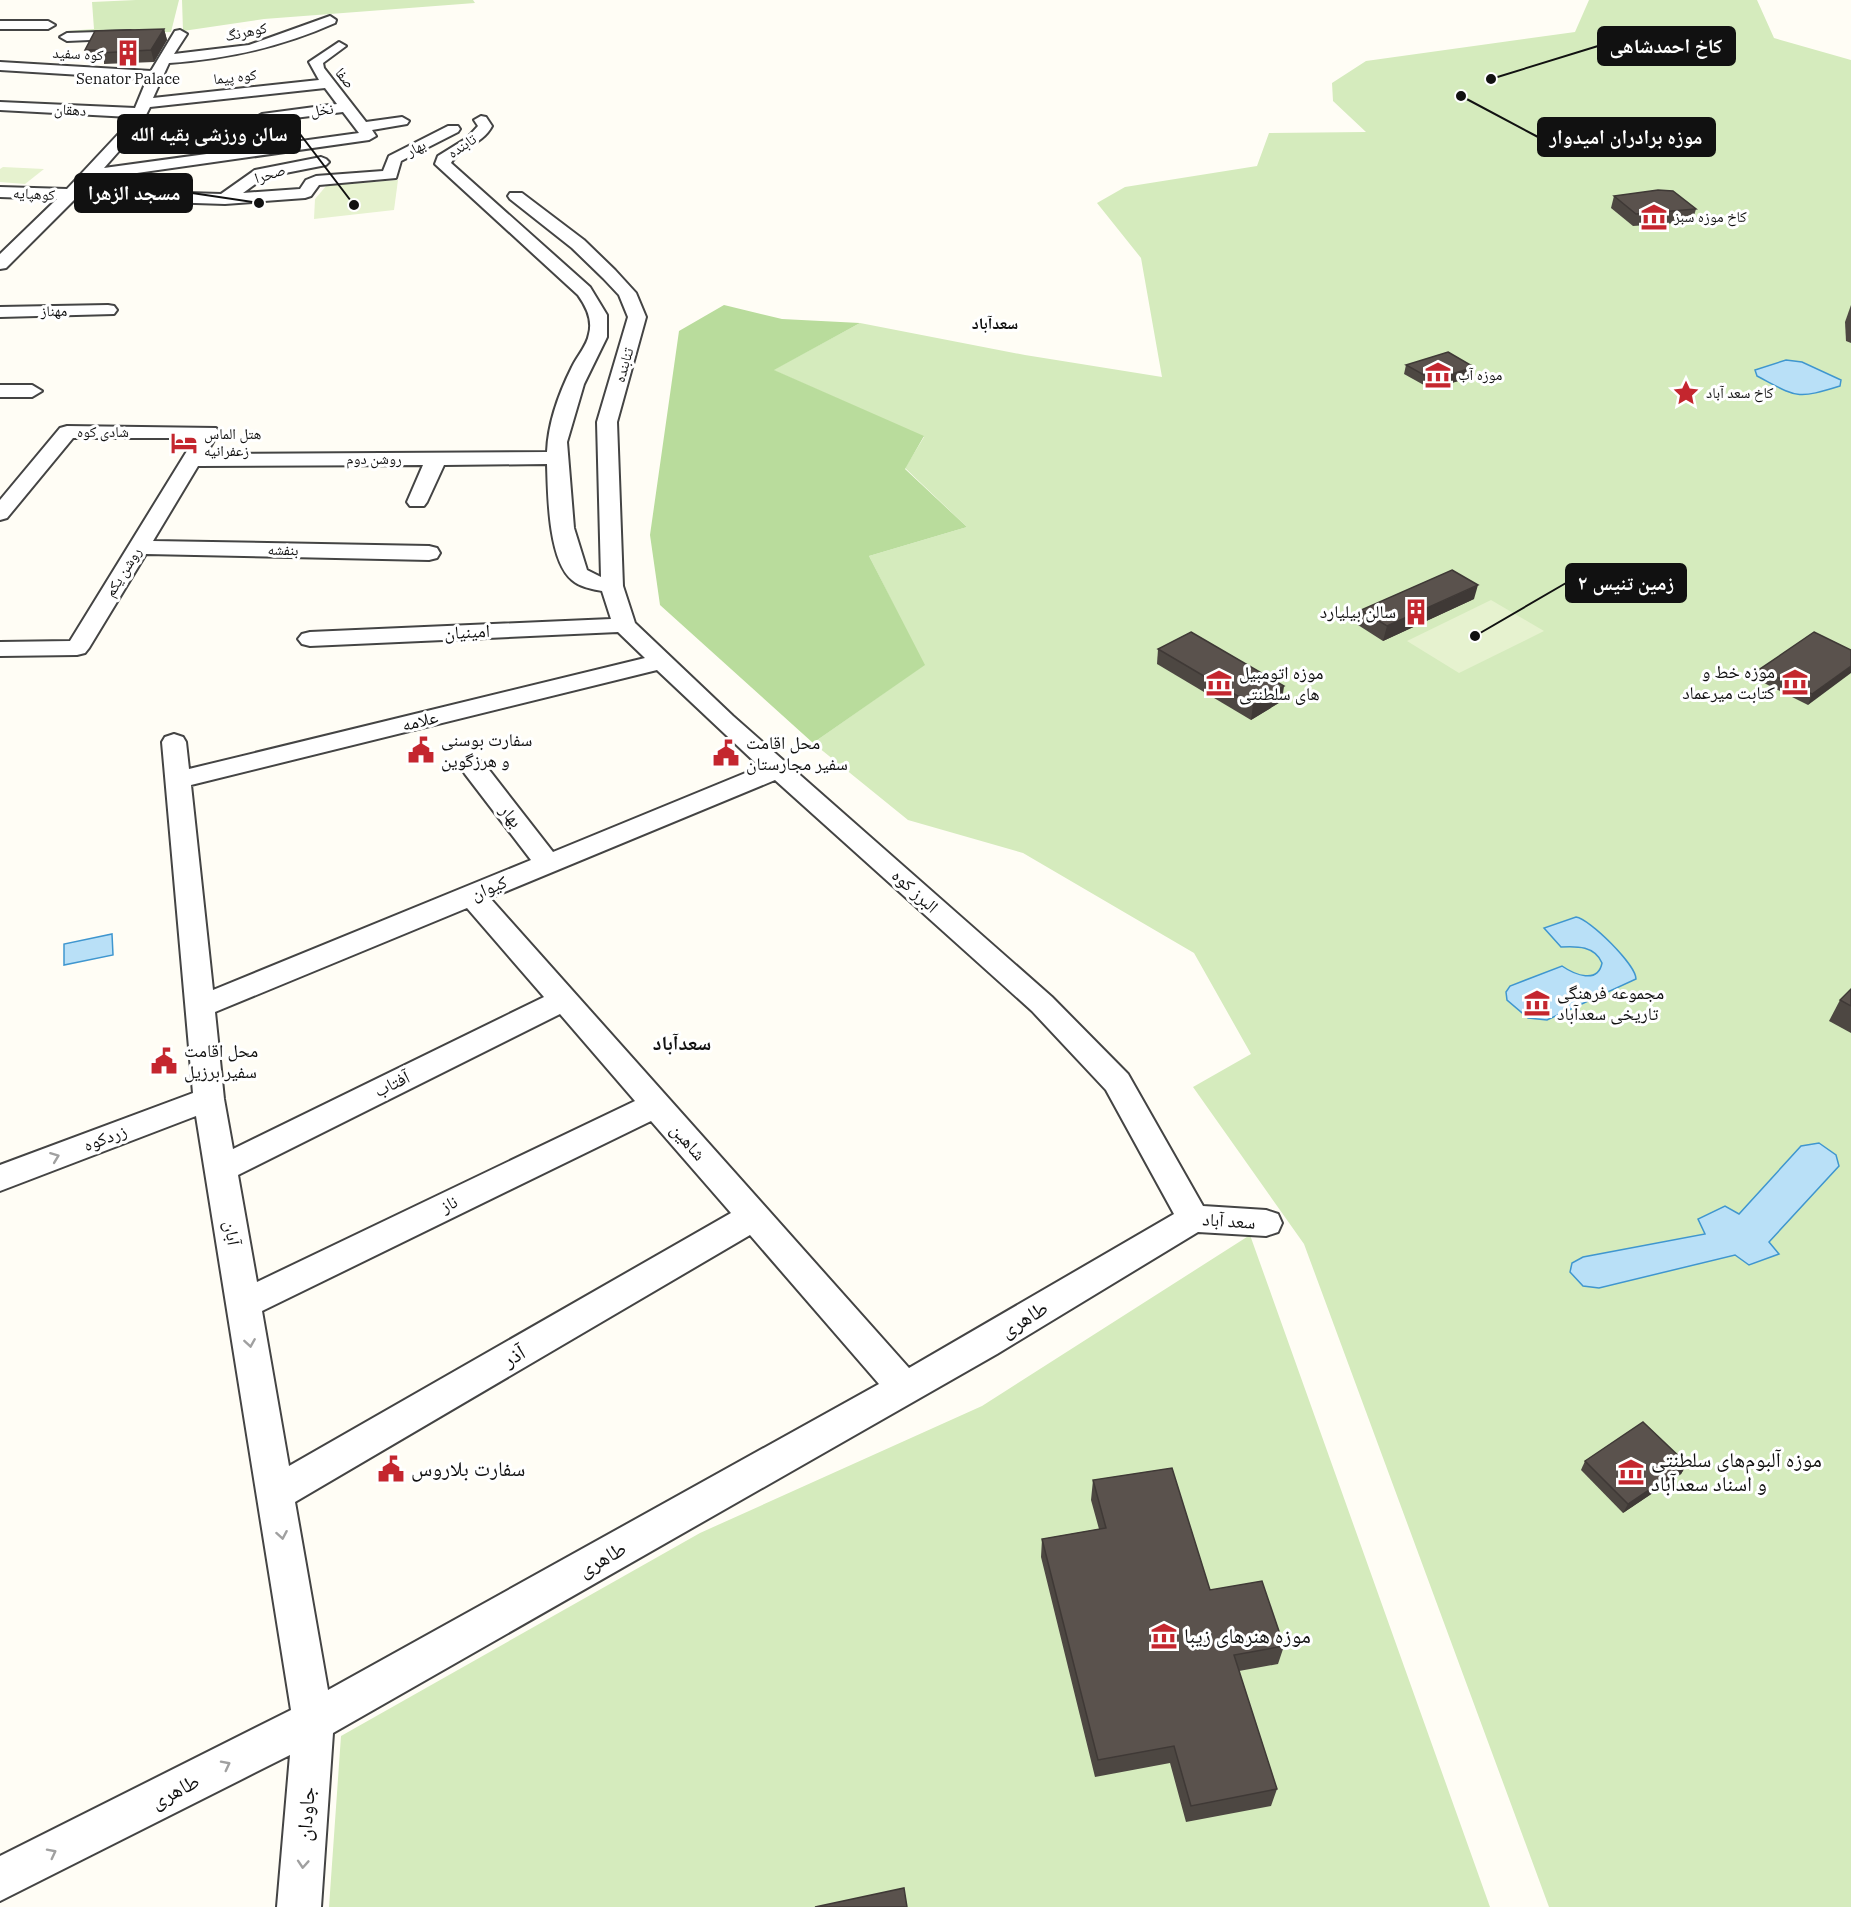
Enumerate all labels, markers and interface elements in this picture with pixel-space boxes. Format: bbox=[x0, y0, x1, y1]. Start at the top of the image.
street label: کوهرنگ bbox=[223, 18, 269, 45]
callout: کاخ احمدشاهی bbox=[1598, 27, 1735, 65]
text: کاخ احمدشاهی bbox=[1610, 32, 1723, 59]
building icon: Senator Palace bbox=[113, 38, 143, 68]
street label: کوه سفید bbox=[52, 43, 104, 64]
street label: صفا bbox=[331, 63, 359, 92]
street label: کوه پیما bbox=[212, 65, 258, 88]
place label: Senator Palace bbox=[76, 69, 180, 88]
street label: دهقان bbox=[53, 99, 87, 121]
street label: نخل bbox=[309, 99, 335, 121]
callout: سالن ورزشی بقیه الله bbox=[118, 115, 300, 153]
callout: موزه برادران امیدوار bbox=[1538, 118, 1715, 156]
text: سالن ورزشی بقیه الله bbox=[130, 120, 288, 147]
text: موزه برادران امیدوار bbox=[1549, 123, 1702, 150]
street label: تابنده bbox=[444, 129, 480, 162]
street label: بهار bbox=[402, 135, 429, 161]
street label: صحرا bbox=[252, 160, 288, 187]
callout: مسجد الزهرا bbox=[75, 174, 192, 212]
text: مسجد الزهرا bbox=[88, 179, 180, 206]
street label: کوهپایه bbox=[13, 183, 55, 204]
museum icon: کاخ موزه سبز bbox=[1639, 202, 1669, 232]
place label: کاخ موزه سبز bbox=[1673, 207, 1747, 227]
street label: مهناز bbox=[40, 301, 68, 320]
district label: سعدآباد bbox=[972, 313, 1018, 333]
street label: تنابنده bbox=[610, 345, 638, 384]
museum icon: موزه آب bbox=[1423, 360, 1453, 390]
place label: موزه آب bbox=[1458, 365, 1503, 384]
place icon: کاخ سعد آباد bbox=[1671, 378, 1701, 408]
place label: کاخ سعد آباد bbox=[1706, 383, 1773, 403]
street label: شادی کوه bbox=[77, 422, 129, 442]
place label: هتل الماس زعفرانیه bbox=[204, 424, 261, 460]
hotel icon: هتل الماس زعفرانیه bbox=[169, 428, 199, 458]
street label: روشن دوم bbox=[346, 449, 402, 469]
street label: بنفشه bbox=[267, 540, 299, 559]
street label: روشن یکم bbox=[100, 543, 146, 601]
callout: زمین تنیس ۲ bbox=[1566, 564, 1686, 602]
text: زمین تنیس ۲ bbox=[1578, 569, 1674, 596]
building icon: سالن بیلیارد bbox=[1401, 597, 1431, 627]
place label: سالن بیلیارد bbox=[1320, 600, 1396, 623]
street label: امینیان bbox=[443, 619, 490, 644]
place label: موزه خط و کتابت میرعماد bbox=[1682, 660, 1776, 704]
place label: موزه اتومبیل های سلطنتی bbox=[1239, 661, 1324, 705]
museum icon: موزه خط و کتابت میرعماد bbox=[1780, 667, 1810, 697]
museum icon: موزه اتومبیل های سلطنتی bbox=[1204, 668, 1234, 698]
street label: علامه bbox=[399, 705, 440, 736]
place label: سفارت بوسنی و هرزگوین bbox=[441, 728, 532, 772]
place label: محل اقامت سفیر مجارستان bbox=[746, 731, 848, 775]
public building icon: سفارت بوسنی و هرزگوین bbox=[406, 735, 436, 765]
public building icon: محل اقامت سفیر مجارستان bbox=[711, 738, 741, 768]
street label: بهار bbox=[495, 799, 528, 832]
street label: البرز کوه bbox=[887, 864, 943, 918]
street label: کیوان bbox=[467, 870, 511, 905]
place label: مجموعه فرهنگی تاریخی سعدآباد bbox=[1557, 981, 1664, 1025]
museum icon: مجموعه فرهنگی تاریخی سعدآباد bbox=[1522, 988, 1552, 1018]
district label: سعدآباد bbox=[653, 1029, 711, 1056]
place label: محل اقامت سفیر برزیل bbox=[184, 1039, 258, 1083]
public building icon: محل اقامت سفیر برزیل bbox=[149, 1046, 179, 1076]
street label: آفتاب bbox=[370, 1065, 414, 1102]
street label: شاهین bbox=[666, 1118, 711, 1165]
street label: زردکوه bbox=[80, 1119, 130, 1156]
one-way arrow bbox=[49, 1152, 60, 1165]
street label: ناز bbox=[435, 1190, 461, 1218]
street label: سعد آباد bbox=[1202, 1207, 1256, 1234]
street label: آبان bbox=[219, 1219, 246, 1247]
street label: طاهری bbox=[994, 1293, 1053, 1343]
street label: آذر bbox=[496, 1337, 531, 1373]
one-way arrow bbox=[243, 1338, 256, 1348]
place label: موزه آلبوم‌های سلطنتی و اسناد سعدآباد bbox=[1651, 1445, 1822, 1497]
public building icon: سفارت بلاروس bbox=[376, 1454, 406, 1484]
place label: سفارت بلاروس bbox=[411, 1454, 525, 1482]
museum icon: موزه آلبوم‌های سلطنتی و اسناد سعدآباد bbox=[1616, 1457, 1646, 1487]
one-way arrow bbox=[275, 1530, 288, 1540]
street label: طاهری bbox=[572, 1533, 631, 1583]
museum icon: موزه هنرهای زیبا bbox=[1149, 1621, 1179, 1651]
place label: موزه هنرهای زیبا bbox=[1184, 1621, 1311, 1649]
one-way arrow bbox=[220, 1761, 231, 1773]
street label: طاهری bbox=[145, 1766, 204, 1814]
street label: جاودان bbox=[289, 1786, 321, 1842]
one-way arrow bbox=[46, 1849, 57, 1860]
one-way arrow bbox=[297, 1859, 310, 1868]

